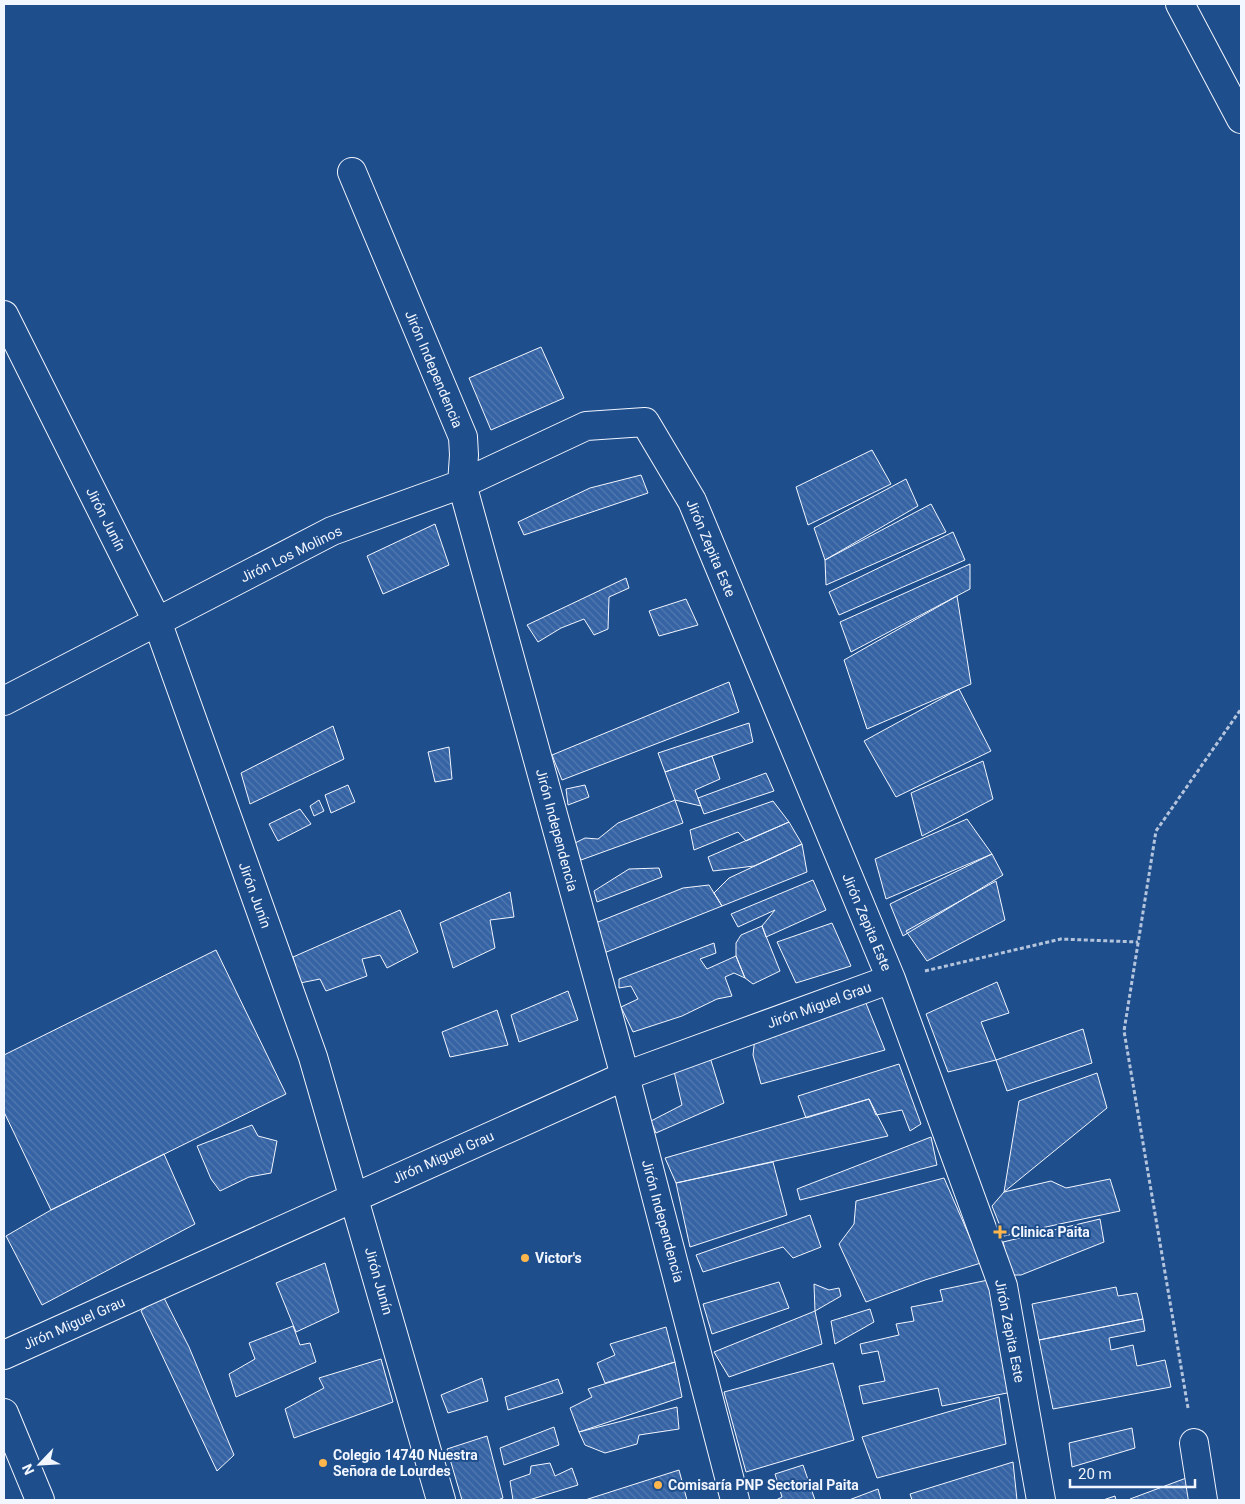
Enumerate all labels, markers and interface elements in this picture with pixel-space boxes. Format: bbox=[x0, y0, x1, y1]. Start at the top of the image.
street label: Jirón Independencia bbox=[402, 308, 466, 430]
street label: Jirón Junín bbox=[83, 484, 129, 554]
street label: Jirón Zepita Este bbox=[683, 497, 739, 599]
street label: Jirón Los Molinos bbox=[238, 522, 344, 586]
street label: Jirón Independencia bbox=[533, 767, 581, 893]
street label: Jirón Junín bbox=[236, 860, 274, 930]
street label: Jirón Zepita Este bbox=[839, 871, 895, 973]
street label: Jirón Miguel Grau bbox=[765, 979, 873, 1031]
street label: Jirón Miguel Grau bbox=[390, 1127, 496, 1187]
street label: Jirón Independencia bbox=[639, 1158, 687, 1284]
place label: Clinica Paita bbox=[1011, 1224, 1090, 1240]
marker: Clinica Paita bbox=[993, 1225, 1007, 1239]
street label: Jirón Junín bbox=[362, 1245, 396, 1317]
place label: Victor's bbox=[535, 1250, 582, 1266]
marker: Victor's bbox=[519, 1252, 531, 1264]
street label: Jirón Zepita Este bbox=[992, 1278, 1028, 1384]
street label: Jirón Miguel Grau bbox=[21, 1293, 127, 1353]
north arrow bbox=[15, 1439, 65, 1489]
place label: Colegio 14740 Nuestra Señora de Lourdes bbox=[333, 1447, 478, 1479]
scale bar bbox=[1070, 1456, 1195, 1488]
marker: Colegio 14740 Nuestra Señora de Lourdes bbox=[317, 1457, 329, 1469]
text: N bbox=[19, 1462, 38, 1477]
text: 20 m bbox=[1078, 1465, 1112, 1483]
place label: Comisaría PNP Sectorial Paita bbox=[668, 1477, 859, 1493]
marker: Comisaría PNP Sectorial Paita bbox=[652, 1479, 664, 1491]

